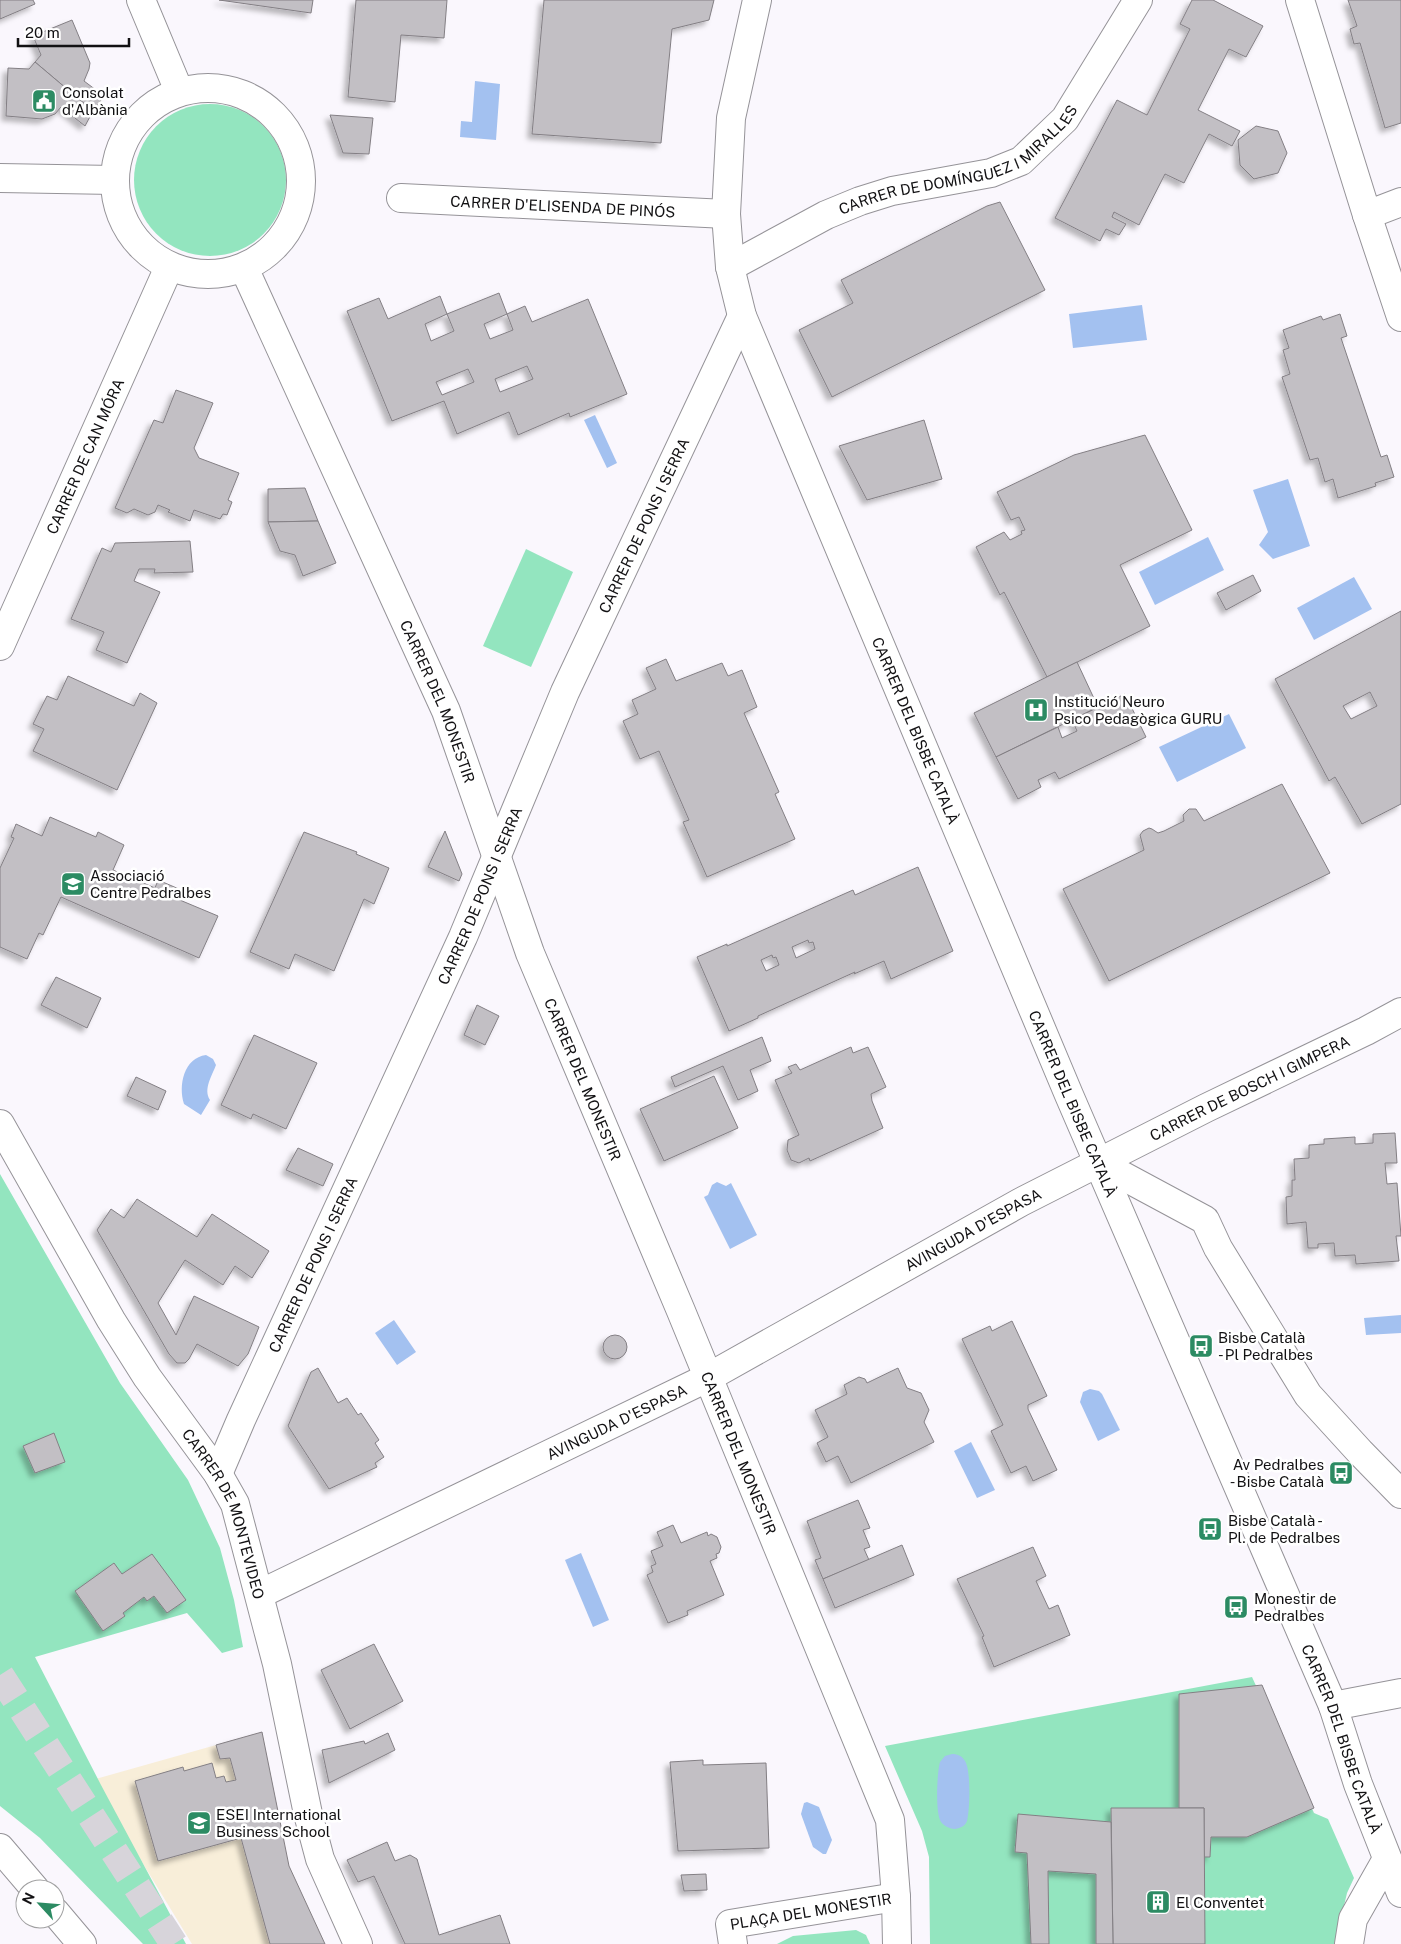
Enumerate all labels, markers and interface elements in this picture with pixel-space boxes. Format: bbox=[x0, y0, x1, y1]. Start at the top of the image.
scale bar bbox=[18, 15, 129, 47]
text: 20 m bbox=[25, 24, 60, 41]
place label: Consolat d'Albània bbox=[62, 84, 127, 118]
public building icon: Consolat d'Albània bbox=[31, 88, 57, 114]
street label: CARRER DE DOMÍNGUEZ I MIRALLES bbox=[836, 102, 1080, 217]
street label: CARRER D'ELISENDA DE PINÓS bbox=[450, 192, 676, 220]
street label: CARRER DE CAN MÓRA bbox=[43, 375, 127, 536]
street label: CARRER DE PONS I SERRA bbox=[595, 435, 692, 616]
street label: CARRER DEL MONESTIR bbox=[397, 617, 479, 785]
street label: CARRER DEL BISBE CATALÀ bbox=[869, 634, 963, 827]
place label: Institució Neuro Psico Pedagògica GURU bbox=[1054, 693, 1222, 727]
hospital icon: Institució Neuro Psico Pedagògica GURU bbox=[1023, 697, 1049, 723]
street label: CARRER DE PONS I SERRA bbox=[434, 804, 525, 987]
place label: Associació Centre Pedralbes bbox=[90, 867, 211, 901]
school or university icon: Associació Centre Pedralbes bbox=[60, 871, 86, 897]
street label: CARRER DEL MONESTIR bbox=[541, 995, 625, 1163]
street label: CARRER DEL BISBE CATALÀ bbox=[1026, 1008, 1121, 1200]
street label: CARRER DE BOSCH I GIMPERA bbox=[1147, 1032, 1353, 1144]
street label: CARRER DE PONS I SERRA bbox=[265, 1173, 360, 1355]
street label: AVINGUDA D'ESPASA bbox=[902, 1185, 1044, 1274]
place label: Bisbe Català - Pl Pedralbes bbox=[1218, 1329, 1313, 1363]
bus stop icon: Bisbe Català - Pl Pedralbes bbox=[1188, 1333, 1214, 1359]
street label: CARRER DEL MONESTIR bbox=[698, 1369, 780, 1537]
street label: AVINGUDA D'ESPASA bbox=[544, 1381, 690, 1463]
street label: CARRER DE MONTEVIDEO bbox=[179, 1425, 268, 1601]
place label: Av Pedralbes - Bisbe Català bbox=[1230, 1456, 1324, 1490]
bus stop icon: Av Pedralbes - Bisbe Català bbox=[1328, 1460, 1354, 1486]
place label: Bisbe Català - Pl. de Pedralbes bbox=[1228, 1512, 1340, 1546]
bus stop icon: Bisbe Català - Pl. de Pedralbes bbox=[1197, 1516, 1223, 1542]
place label: Monestir de Pedralbes bbox=[1254, 1590, 1337, 1624]
bus stop icon: Monestir de Pedralbes bbox=[1223, 1594, 1249, 1620]
street label: CARRER DEL BISBE CATALÀ bbox=[1299, 1641, 1385, 1836]
place label: ESEI International Business School bbox=[216, 1806, 341, 1840]
school or university icon: ESEI International Business School bbox=[186, 1810, 212, 1836]
north arrow bbox=[15, 1879, 65, 1929]
street label: PLAÇA DEL MONESTIR bbox=[729, 1889, 893, 1932]
building icon: El Conventet bbox=[1145, 1889, 1171, 1915]
text: N bbox=[19, 1890, 38, 1907]
place label: El Conventet bbox=[1176, 1894, 1265, 1911]

